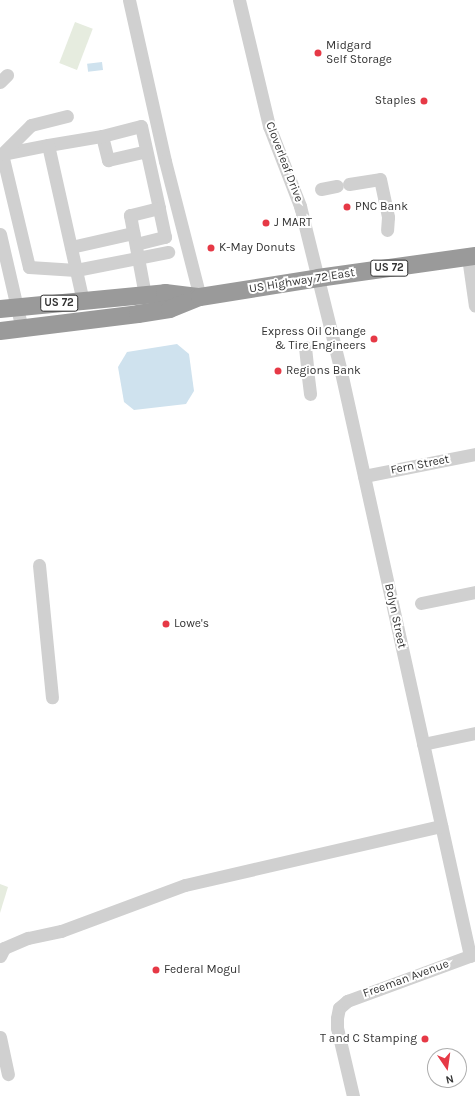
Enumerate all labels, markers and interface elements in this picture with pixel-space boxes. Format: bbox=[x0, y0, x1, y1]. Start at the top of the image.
place label: Midgard Self Storage bbox=[326, 39, 392, 67]
marker: Midgard Self Storage bbox=[313, 48, 323, 58]
place label: Staples bbox=[375, 94, 416, 108]
marker: Staples bbox=[419, 96, 429, 106]
street label: Cloverleaf Drive bbox=[262, 120, 306, 204]
place label: PNC Bank bbox=[355, 200, 408, 214]
marker: PNC Bank bbox=[342, 202, 352, 212]
place label: J MART bbox=[274, 216, 312, 230]
marker: J MART bbox=[261, 218, 271, 228]
place label: K-May Donuts bbox=[219, 241, 295, 255]
marker: K-May Donuts bbox=[206, 243, 216, 253]
road number: US 72 bbox=[370, 259, 408, 277]
street label: US Highway 72 East bbox=[248, 266, 356, 296]
road number: US 72 bbox=[40, 294, 78, 312]
place label: Express Oil Change & Tire Engineers bbox=[261, 325, 366, 353]
marker: Express Oil Change & Tire Engineers bbox=[369, 334, 379, 344]
place label: Regions Bank bbox=[286, 364, 361, 378]
marker: Regions Bank bbox=[273, 366, 283, 376]
street label: Fern Street bbox=[389, 452, 451, 478]
street label: Bolyn Street bbox=[381, 582, 409, 650]
place label: Lowe's bbox=[174, 617, 209, 631]
marker: Lowe's bbox=[161, 619, 171, 629]
street label: Freeman Avenue bbox=[361, 957, 451, 1001]
place label: Federal Mogul bbox=[164, 963, 241, 977]
marker: Federal Mogul bbox=[151, 965, 161, 975]
place label: T and C Stamping bbox=[320, 1032, 417, 1046]
marker: T and C Stamping bbox=[420, 1034, 430, 1044]
north arrow bbox=[427, 1048, 467, 1088]
text: N bbox=[444, 1072, 455, 1086]

